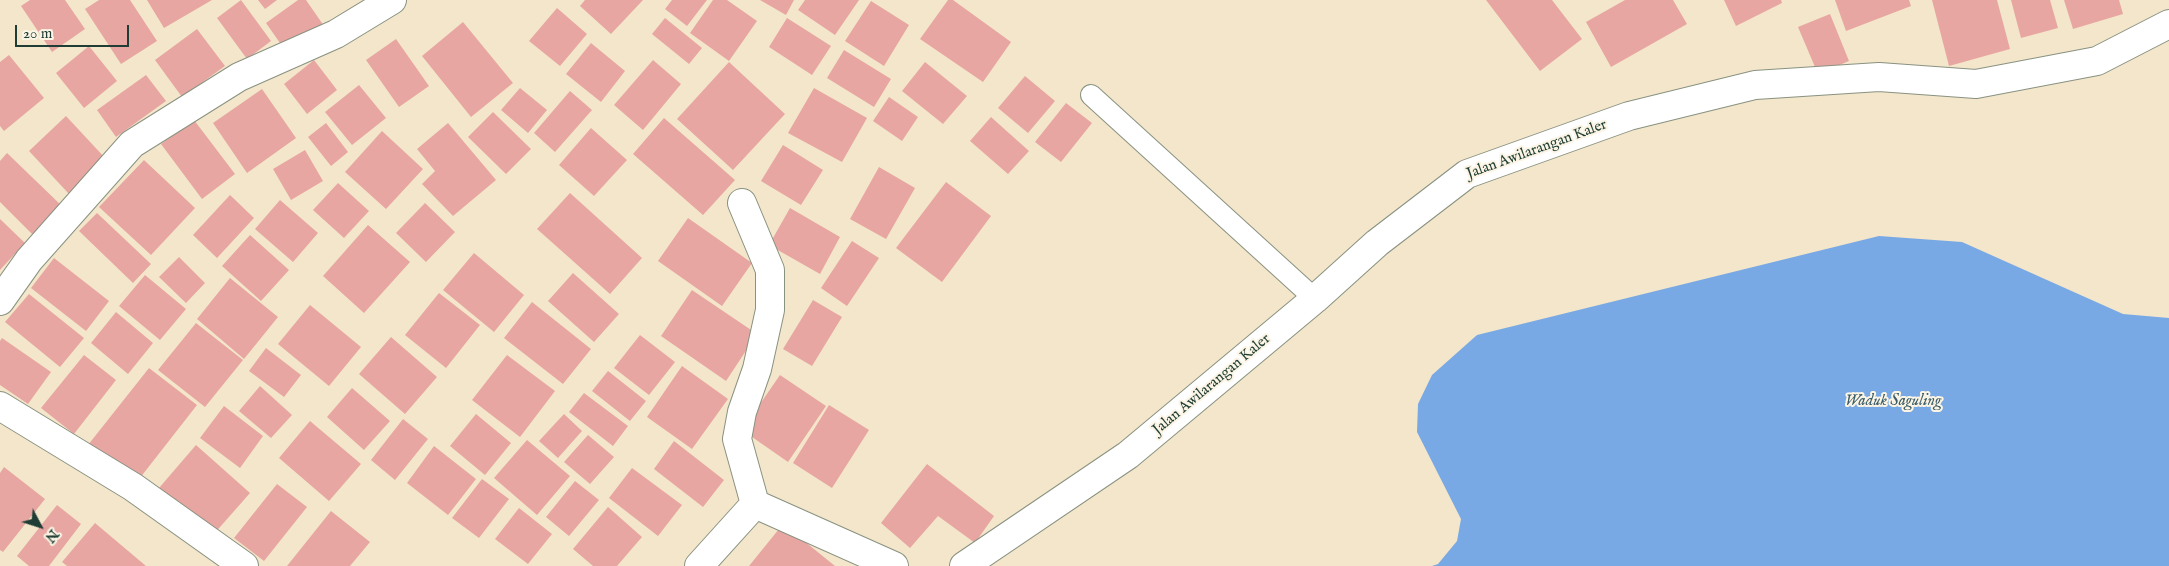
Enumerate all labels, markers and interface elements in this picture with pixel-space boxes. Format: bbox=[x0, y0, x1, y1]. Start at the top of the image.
scale bar bbox=[18, 15, 131, 47]
text: 20 m bbox=[23, 24, 52, 43]
street label: Jalan Awilarangan Kaler bbox=[1464, 116, 1610, 184]
street label: Jalan Awilarangan Kaler bbox=[1150, 331, 1274, 439]
water label: Waduk Saguling bbox=[1845, 392, 1941, 412]
north arrow bbox=[15, 501, 65, 551]
text: N bbox=[41, 525, 62, 546]

